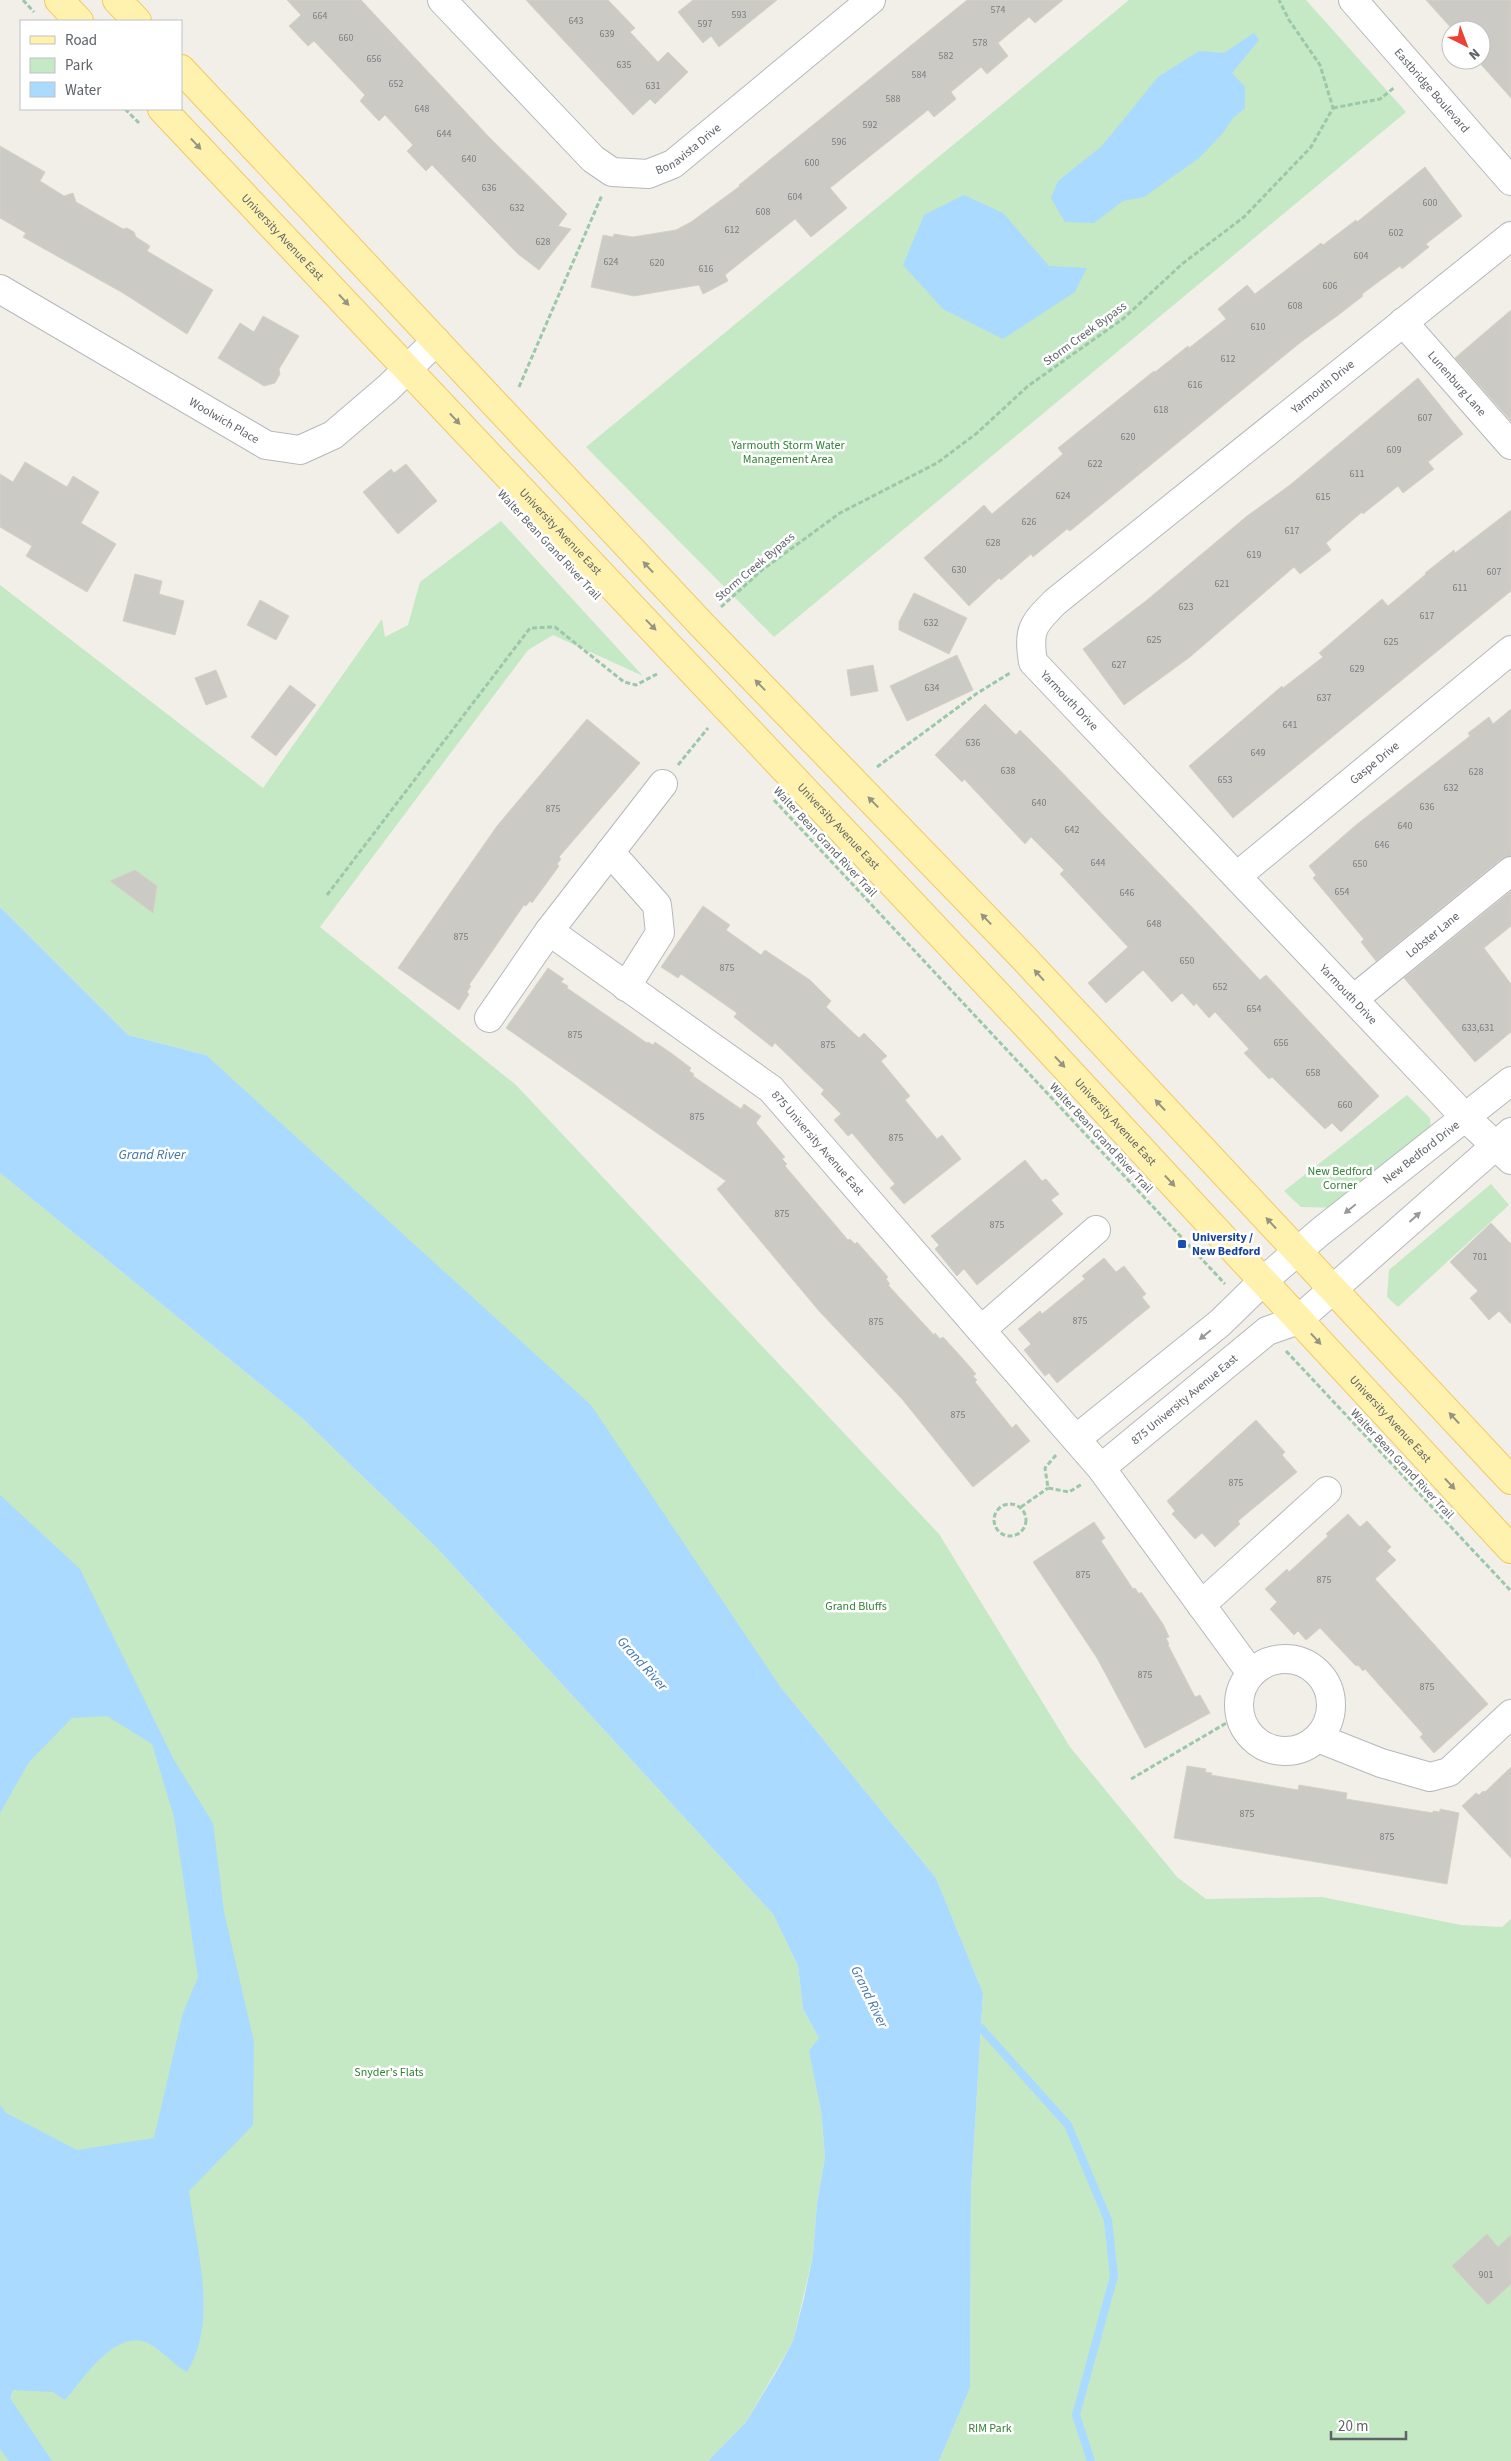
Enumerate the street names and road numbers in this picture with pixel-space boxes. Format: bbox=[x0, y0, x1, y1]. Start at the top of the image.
street label: Eastbridge Boulevard bbox=[1390, 44, 1474, 136]
street label: Bonavista Drive bbox=[653, 119, 724, 179]
street label: University Avenue East bbox=[238, 190, 328, 284]
street label: Storm Creek Bypass bbox=[1040, 298, 1130, 370]
street label: Lunenburg Lane bbox=[1424, 347, 1490, 420]
street label: Yarmouth Drive bbox=[1287, 356, 1358, 418]
street label: Woolwich Place bbox=[186, 393, 263, 448]
street label: University Avenue East bbox=[515, 484, 606, 579]
street label: Walter Bean Grand River Trail bbox=[493, 486, 605, 604]
street label: Storm Creek Bypass bbox=[712, 529, 798, 605]
street label: Yarmouth Drive bbox=[1036, 666, 1102, 734]
street label: Gaspe Drive bbox=[1346, 737, 1403, 788]
street label: University Avenue East bbox=[793, 779, 884, 873]
street label: Walter Bean Grand River Trail bbox=[769, 783, 881, 901]
street label: Lobster Lane bbox=[1402, 908, 1463, 962]
street label: Yarmouth Drive bbox=[1315, 960, 1381, 1028]
street label: University Avenue East bbox=[1071, 1074, 1160, 1169]
street label: Walter Bean Grand River Trail bbox=[1045, 1079, 1157, 1197]
street label: 875 University Avenue East bbox=[768, 1087, 868, 1199]
street label: New Bedford Drive bbox=[1379, 1116, 1463, 1188]
street label: 875 University Avenue East bbox=[1127, 1350, 1241, 1448]
street label: University Avenue East bbox=[1346, 1371, 1435, 1466]
street label: Walter Bean Grand River Trail bbox=[1346, 1405, 1458, 1523]

